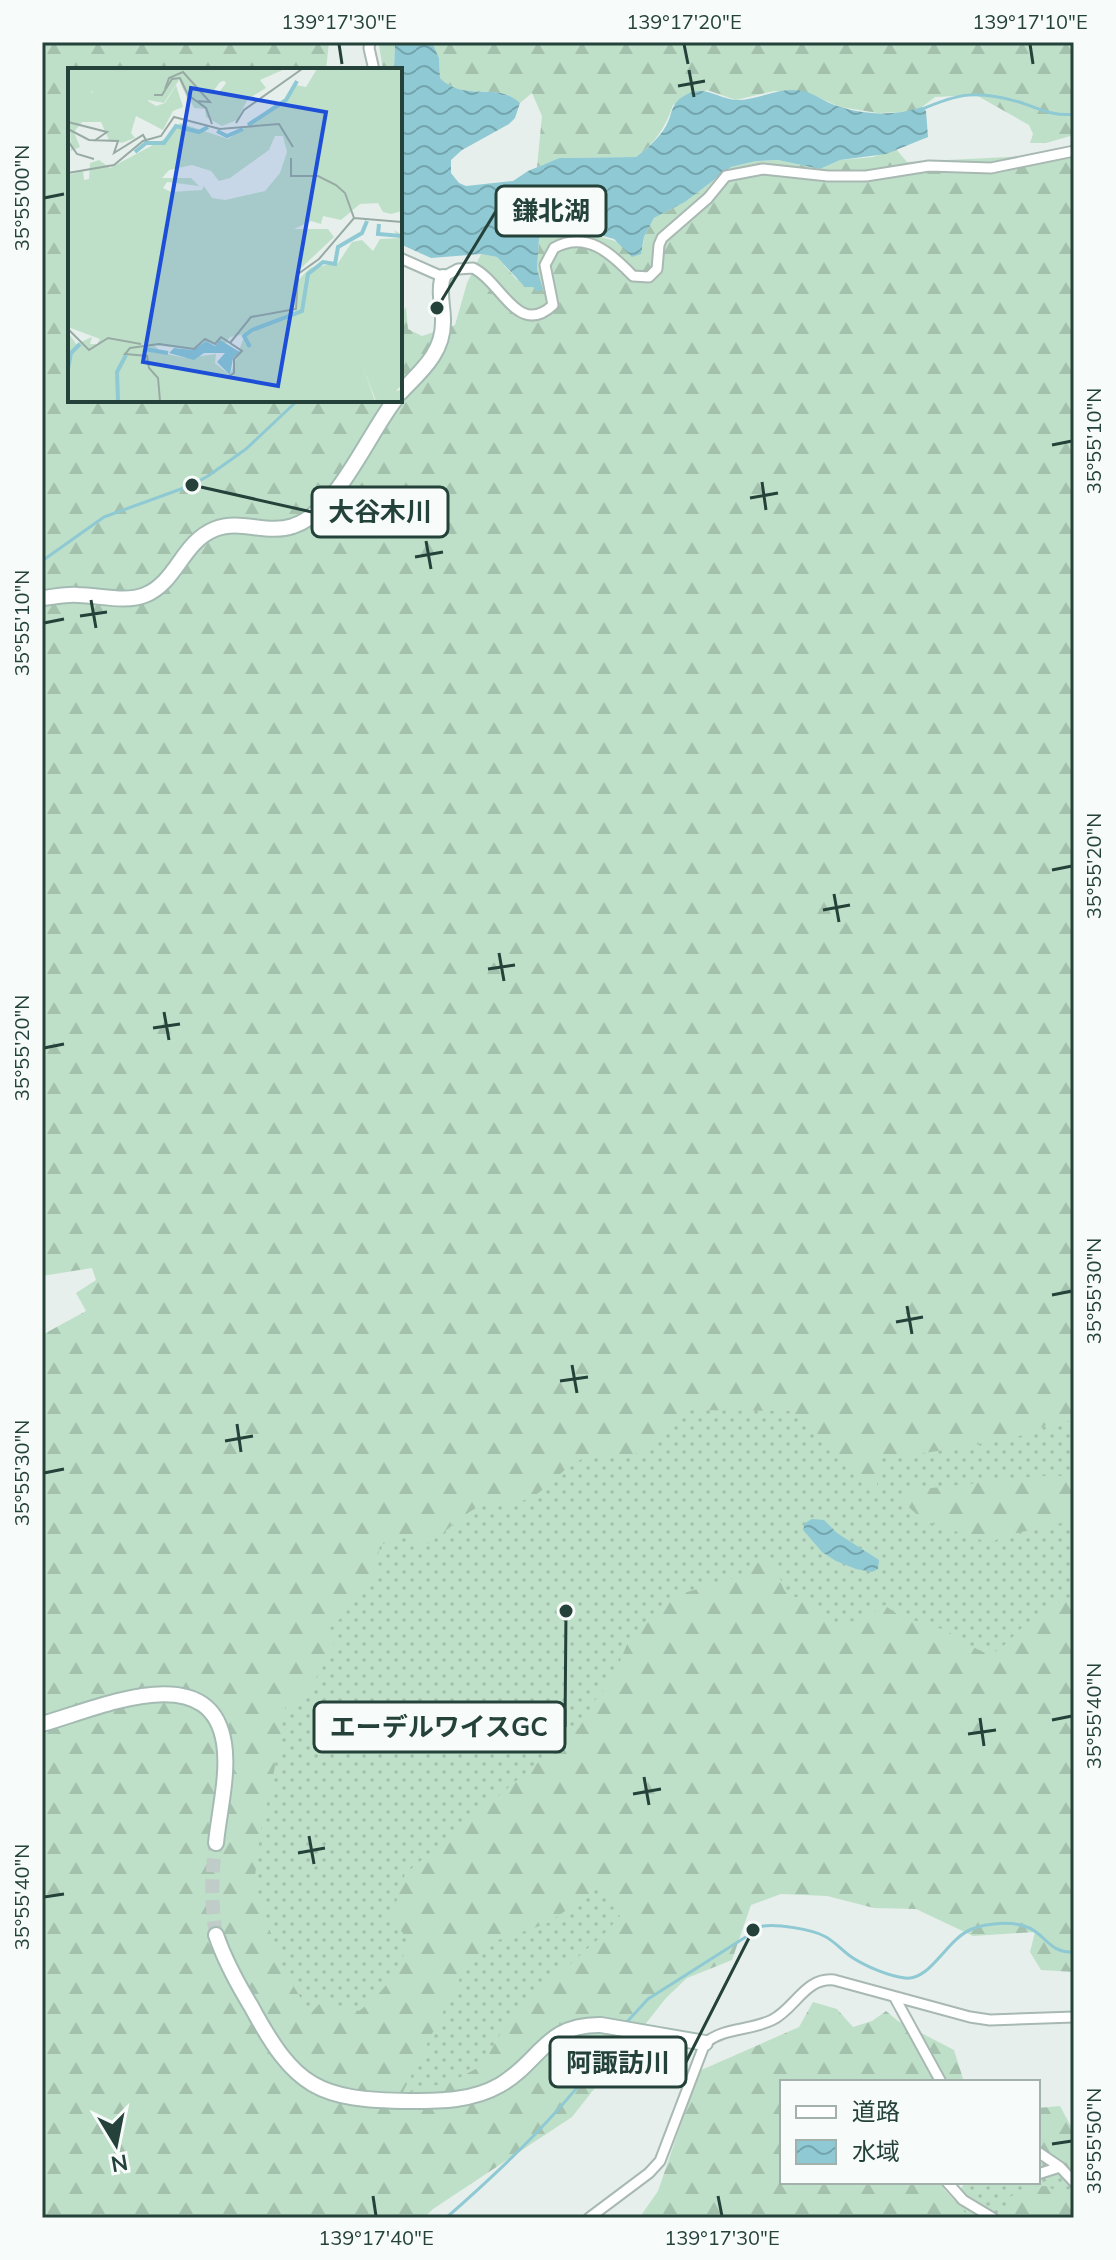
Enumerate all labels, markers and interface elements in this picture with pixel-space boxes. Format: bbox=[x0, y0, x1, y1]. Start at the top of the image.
text: 139°17'30"E bbox=[281, 9, 397, 34]
text: 139°17'20"E bbox=[626, 9, 742, 34]
text: 139°17'10"E bbox=[972, 9, 1088, 34]
inset map bbox=[68, 68, 402, 402]
text: 35°55'00"N bbox=[9, 145, 34, 251]
callout: 鎌北湖 bbox=[496, 186, 606, 236]
text: 鎌北湖 bbox=[512, 194, 590, 227]
text: 35°55'10"N bbox=[1081, 388, 1106, 494]
callout: 大谷木川 bbox=[312, 487, 448, 537]
text: 大谷木川 bbox=[328, 495, 432, 528]
text: 35°55'10"N bbox=[9, 570, 34, 676]
text: 35°55'20"N bbox=[1081, 813, 1106, 919]
text: 35°55'20"N bbox=[9, 995, 34, 1101]
text: 35°55'30"N bbox=[1081, 1238, 1106, 1344]
text: 35°55'30"N bbox=[9, 1420, 34, 1526]
text: 35°55'40"N bbox=[1081, 1663, 1106, 1769]
callout: エーデルワイスGC bbox=[314, 1702, 565, 1752]
text: エーデルワイスGC bbox=[330, 1710, 548, 1743]
text: 35°55'40"N bbox=[9, 1844, 34, 1950]
callout: 阿諏訪川 bbox=[550, 2037, 686, 2087]
text: 阿諏訪川 bbox=[566, 2046, 670, 2079]
legend bbox=[780, 2080, 1040, 2184]
text: 35°55'50"N bbox=[1081, 2088, 1106, 2194]
text: 道路 bbox=[852, 2096, 900, 2126]
north arrow bbox=[76, 2104, 156, 2184]
text: 水域 bbox=[852, 2136, 900, 2166]
text: N bbox=[109, 2148, 130, 2179]
text: 139°17'40"E bbox=[318, 2225, 434, 2250]
text: 139°17'30"E bbox=[664, 2225, 780, 2250]

